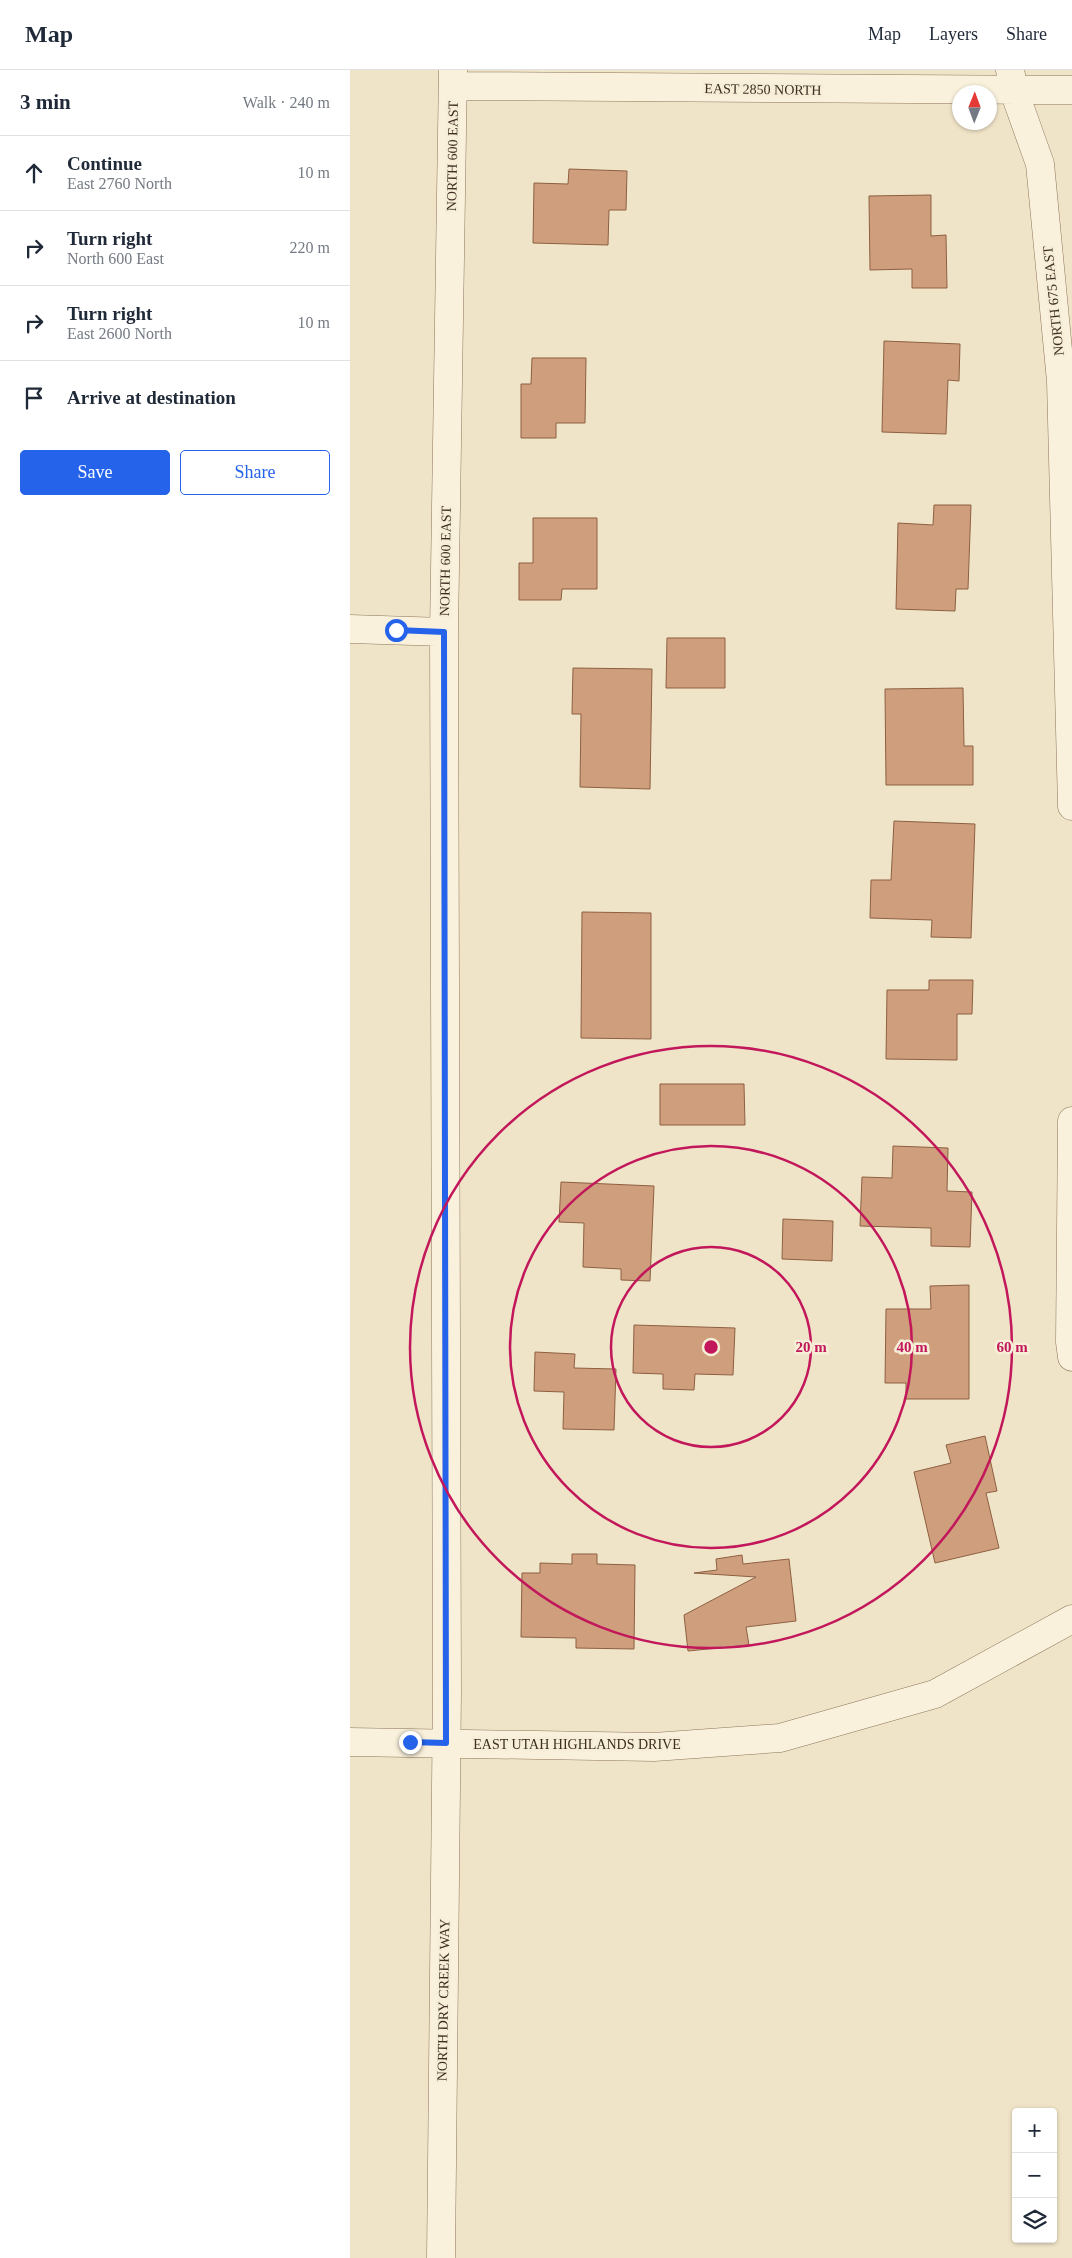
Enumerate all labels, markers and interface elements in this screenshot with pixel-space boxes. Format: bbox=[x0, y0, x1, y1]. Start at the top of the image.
text: Map bbox=[25, 21, 73, 47]
text: Map bbox=[868, 24, 901, 44]
text: Layers bbox=[929, 24, 978, 44]
text: Share bbox=[1006, 24, 1047, 44]
street label: EAST 2850 NORTH bbox=[704, 81, 822, 98]
north arrow bbox=[952, 85, 997, 130]
text: 3 min bbox=[20, 90, 71, 114]
text: Walk · 240 m bbox=[243, 94, 330, 111]
street label: NORTH 600 EAST bbox=[444, 100, 461, 211]
text: Continue bbox=[67, 153, 142, 174]
icon: ahead bbox=[20, 159, 48, 187]
text: 10 m bbox=[298, 164, 330, 181]
text: East 2760 North bbox=[67, 175, 172, 192]
text: Turn right bbox=[67, 228, 152, 249]
icon: right bbox=[20, 234, 48, 262]
text: 220 m bbox=[290, 239, 330, 256]
street label: NORTH 675 EAST bbox=[1040, 245, 1067, 357]
text: North 600 East bbox=[67, 250, 164, 267]
text: Turn right bbox=[67, 303, 152, 324]
icon: right bbox=[20, 309, 48, 337]
text: 10 m bbox=[298, 314, 330, 331]
text: East 2600 North bbox=[67, 325, 172, 342]
icon: arrive bbox=[20, 384, 48, 412]
text: Arrive at destination bbox=[67, 387, 236, 408]
button: Save bbox=[20, 450, 170, 495]
button: Share bbox=[180, 450, 330, 495]
street label: NORTH 600 EAST bbox=[437, 505, 454, 616]
route start bbox=[385, 619, 408, 642]
centre of rings bbox=[702, 1338, 720, 1356]
text: 20 m bbox=[795, 1339, 827, 1355]
text: 40 m bbox=[896, 1339, 928, 1355]
text: 60 m bbox=[996, 1339, 1028, 1355]
route end bbox=[399, 1731, 422, 1754]
street label: EAST UTAH HIGHLANDS DRIVE bbox=[473, 1737, 681, 1752]
street label: NORTH DRY CREEK WAY bbox=[435, 1919, 452, 2081]
map controls bbox=[1012, 2108, 1057, 2243]
button: + bbox=[1012, 2108, 1057, 2153]
button: − bbox=[1012, 2153, 1057, 2198]
button: layers bbox=[1012, 2198, 1057, 2243]

